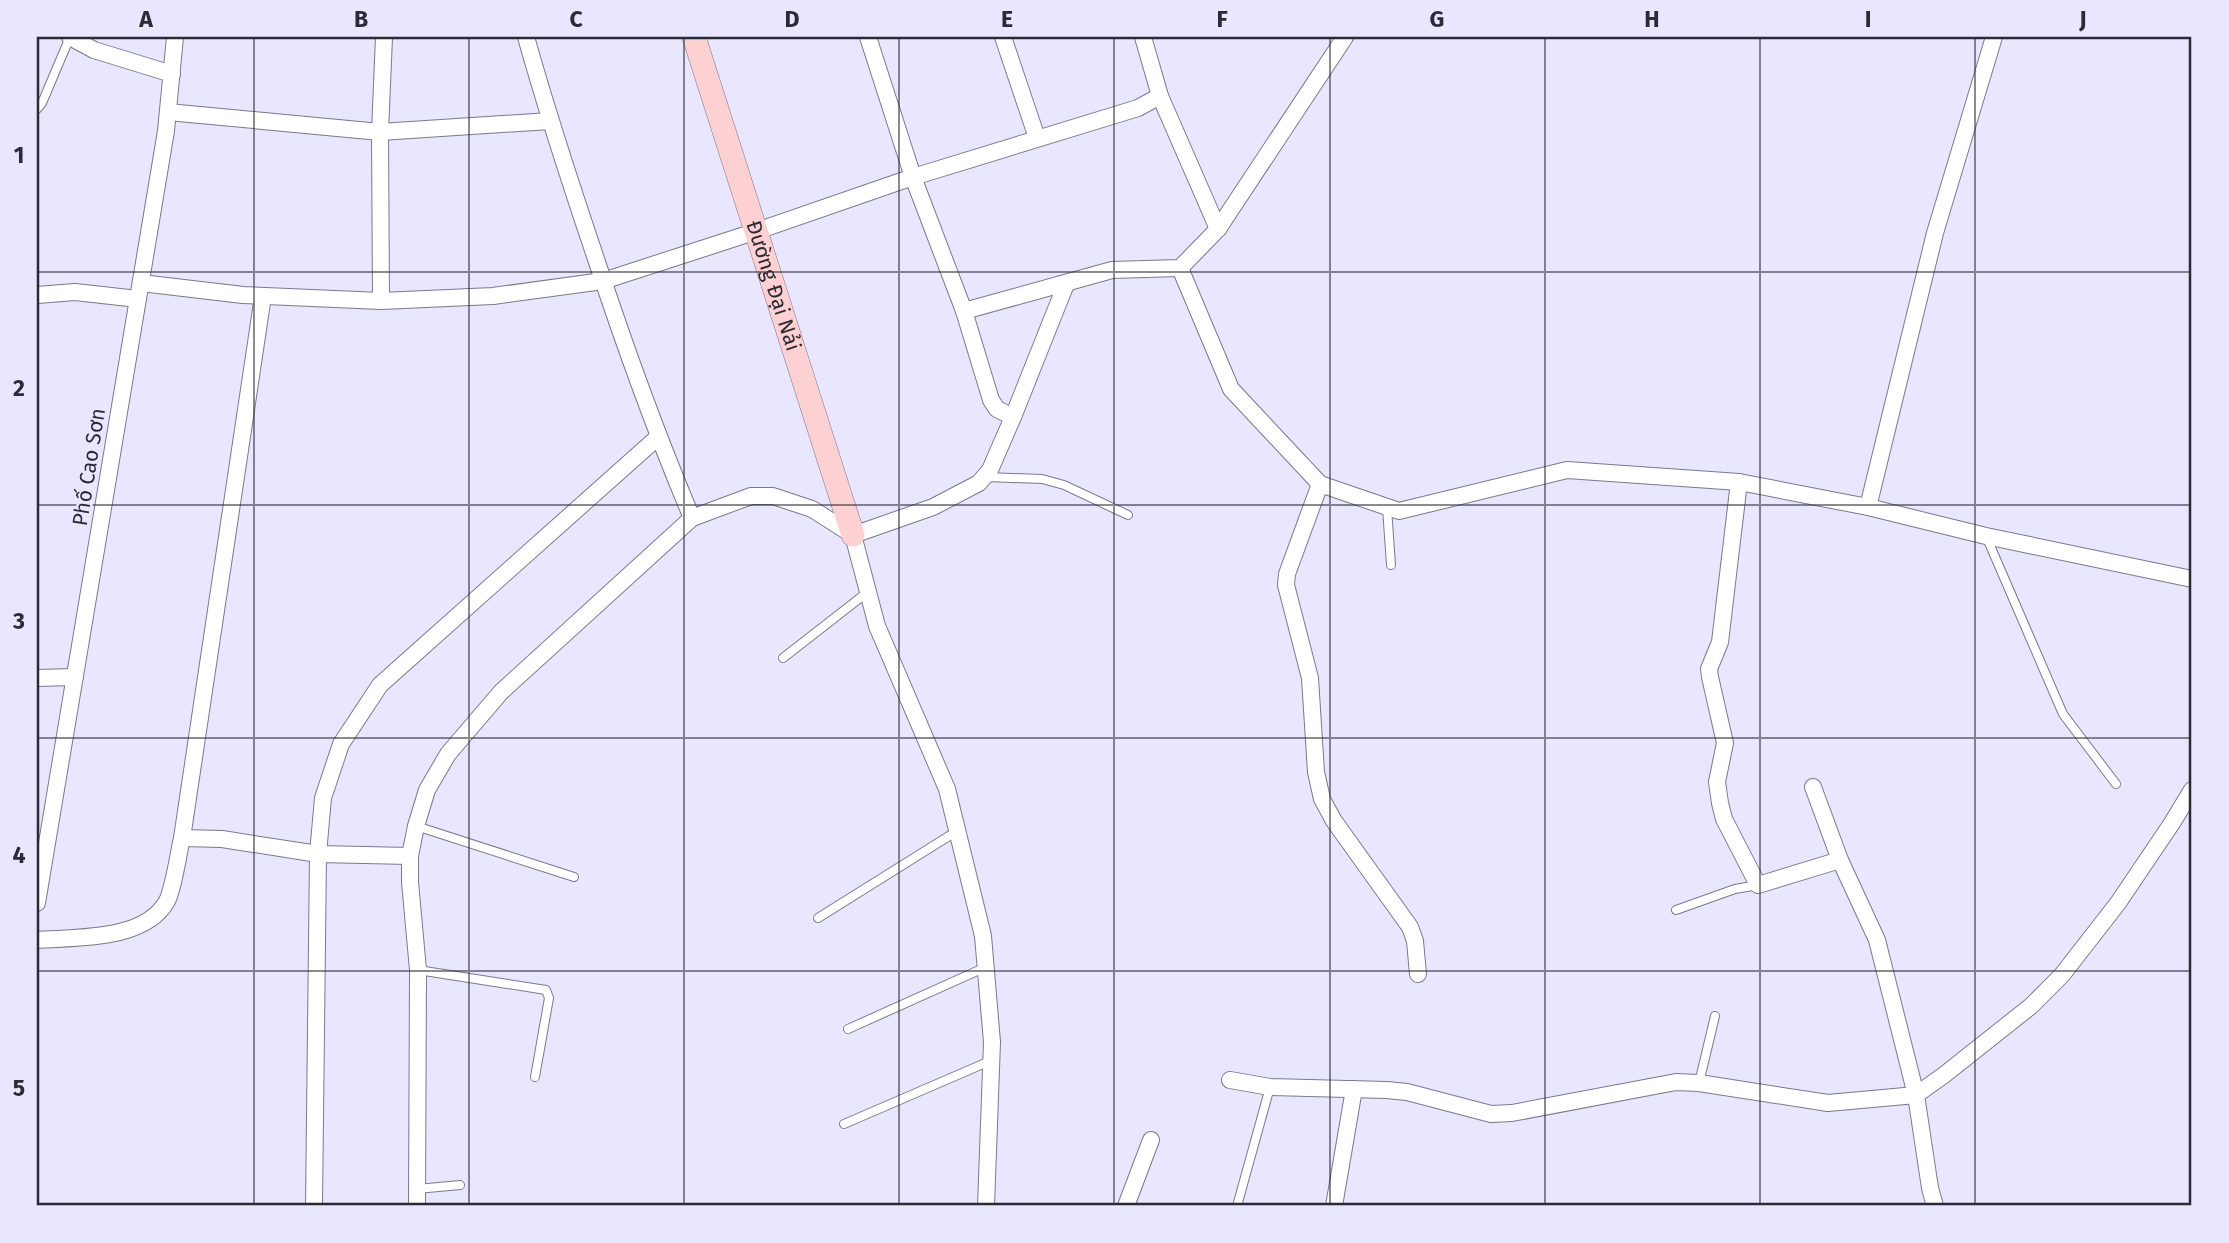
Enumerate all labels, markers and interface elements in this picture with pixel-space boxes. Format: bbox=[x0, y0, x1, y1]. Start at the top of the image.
text: A bbox=[138, 5, 153, 33]
text: B bbox=[354, 5, 368, 33]
text: C bbox=[569, 5, 583, 33]
text: D bbox=[785, 5, 800, 33]
text: E bbox=[1001, 5, 1013, 33]
text: F bbox=[1216, 5, 1228, 33]
text: G bbox=[1430, 5, 1444, 33]
text: H bbox=[1644, 5, 1660, 33]
text: I bbox=[1865, 5, 1871, 33]
text: J bbox=[2078, 5, 2087, 33]
text: 1 bbox=[14, 141, 24, 169]
street label: Đường Đại Nải bbox=[740, 217, 806, 354]
text: 2 bbox=[13, 374, 25, 402]
street label: Phố Cao Sơn bbox=[67, 406, 111, 528]
text: 3 bbox=[12, 607, 25, 635]
text: 4 bbox=[13, 841, 26, 869]
text: 5 bbox=[13, 1074, 25, 1102]

